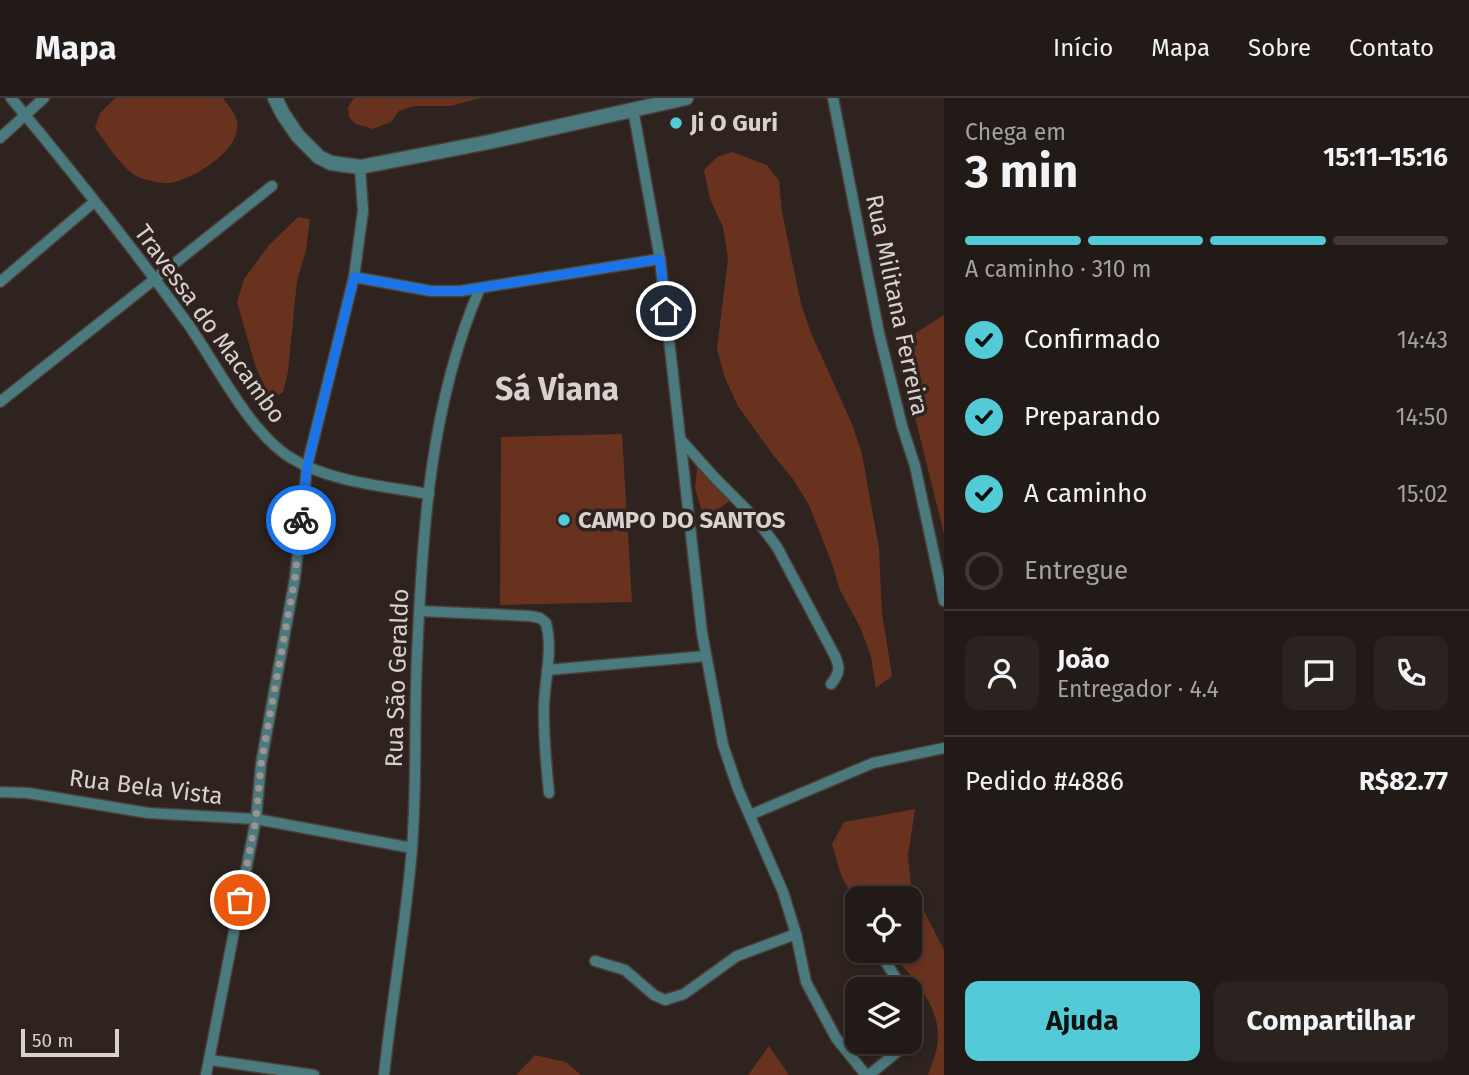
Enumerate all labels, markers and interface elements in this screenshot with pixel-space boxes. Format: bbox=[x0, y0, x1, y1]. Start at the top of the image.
text: Mapa bbox=[35, 28, 116, 68]
text: Início bbox=[1053, 34, 1113, 62]
text: Mapa bbox=[1151, 34, 1210, 62]
text: Sobre bbox=[1248, 34, 1311, 62]
text: Contato bbox=[1349, 34, 1434, 62]
place label: Ji O Guri bbox=[689, 109, 778, 137]
marker: Ji O Guri bbox=[668, 115, 684, 131]
text: Chega em bbox=[965, 118, 1066, 146]
text: 15:11–15:16 bbox=[1323, 142, 1448, 173]
text: 3 min bbox=[965, 144, 1078, 199]
street label: Rua Militana Ferreira bbox=[860, 192, 934, 418]
street label: Travessa do Macambo bbox=[129, 219, 291, 429]
text: A caminho · 310 m bbox=[965, 255, 1151, 283]
pin bbox=[636, 281, 696, 341]
icon: home bbox=[647, 292, 685, 330]
icon: check bbox=[965, 321, 1003, 359]
text: Confirmado bbox=[1024, 324, 1161, 355]
text: 14:43 bbox=[1397, 326, 1448, 354]
district label: Sá Viana bbox=[495, 370, 619, 408]
icon: check bbox=[965, 398, 1003, 436]
text: Preparando bbox=[1024, 401, 1161, 432]
text: 14:50 bbox=[1396, 403, 1448, 431]
icon: check bbox=[965, 475, 1003, 513]
text: A caminho bbox=[1024, 478, 1147, 509]
text: 15:02 bbox=[1397, 480, 1448, 508]
courier bbox=[266, 485, 336, 555]
icon: bike bbox=[282, 501, 320, 539]
place label: CAMPO DO SANTOS bbox=[578, 506, 786, 534]
marker: CAMPO DO SANTOS bbox=[556, 512, 572, 528]
text: Entregue bbox=[1024, 555, 1128, 586]
street label: Rua São Geraldo bbox=[380, 588, 414, 768]
button: person bbox=[965, 636, 1039, 710]
button: chat bbox=[1282, 636, 1356, 710]
button: phone bbox=[1374, 636, 1448, 710]
text: João bbox=[1057, 644, 1110, 675]
text: Entregador · 4.4 bbox=[1057, 675, 1219, 703]
street label: Rua Bela Vista bbox=[67, 764, 225, 810]
text: Pedido #4886 bbox=[965, 766, 1124, 797]
text: R$82.77 bbox=[1359, 766, 1448, 797]
pin bbox=[210, 870, 270, 930]
icon: bag bbox=[221, 881, 259, 919]
map controls bbox=[845, 886, 922, 1054]
button: locate bbox=[845, 886, 922, 963]
button: layers bbox=[845, 977, 922, 1054]
button: Ajuda bbox=[965, 981, 1200, 1061]
button: Compartilhar bbox=[1214, 981, 1448, 1061]
scale bar bbox=[21, 1026, 119, 1058]
text: 50 m bbox=[32, 1029, 73, 1052]

